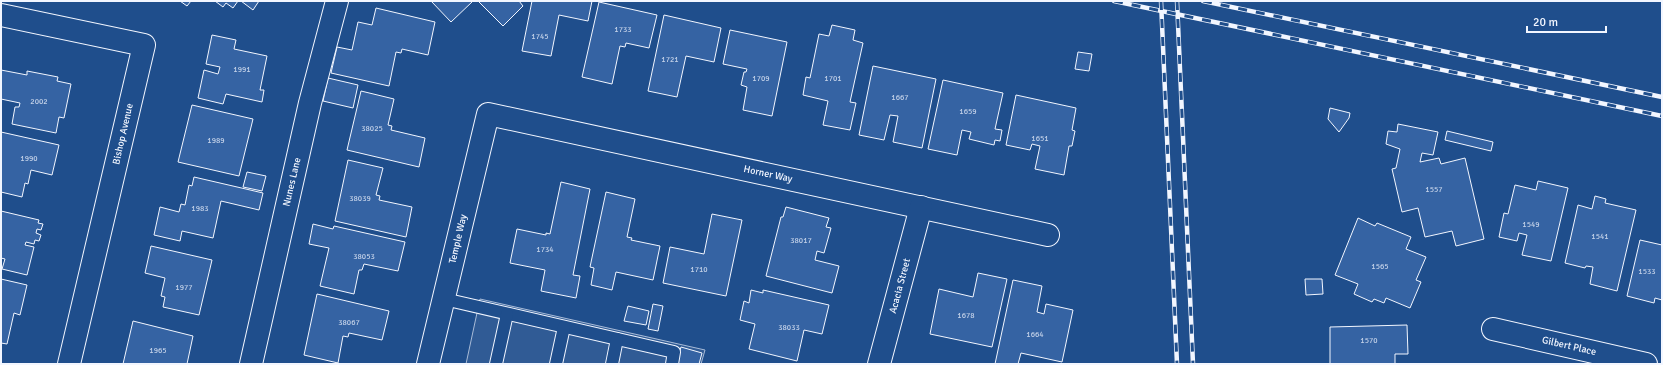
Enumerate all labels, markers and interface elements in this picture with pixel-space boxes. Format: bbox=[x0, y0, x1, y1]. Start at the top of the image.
scale bar bbox=[1527, 8, 1606, 34]
text: 20 m bbox=[1533, 15, 1558, 30]
house number: 1733 bbox=[614, 24, 632, 34]
house number: 1745 bbox=[531, 31, 549, 41]
house number: 1721 bbox=[661, 54, 679, 64]
house number: 1991 bbox=[233, 64, 251, 74]
house number: 1709 bbox=[752, 73, 770, 83]
house number: 1701 bbox=[824, 73, 842, 83]
house number: 1667 bbox=[891, 92, 909, 102]
house number: 2002 bbox=[30, 96, 48, 106]
street label: Bishop Avenue bbox=[110, 102, 136, 166]
house number: 1659 bbox=[959, 106, 977, 116]
house number: 38025 bbox=[361, 123, 383, 133]
house number: 1651 bbox=[1031, 133, 1049, 143]
house number: 1989 bbox=[207, 135, 225, 145]
house number: 1990 bbox=[20, 153, 38, 163]
street label: Nunes Lane bbox=[281, 156, 303, 208]
street label: Horner Way bbox=[742, 163, 794, 185]
house number: 1557 bbox=[1425, 184, 1443, 194]
house number: 38039 bbox=[349, 193, 371, 203]
house number: 1983 bbox=[191, 203, 209, 213]
street label: Temple Way bbox=[447, 213, 470, 265]
house number: 1549 bbox=[1522, 219, 1540, 229]
house number: 1541 bbox=[1591, 231, 1609, 241]
house number: 38017 bbox=[790, 235, 812, 245]
house number: 1734 bbox=[536, 244, 554, 254]
house number: 38053 bbox=[353, 251, 375, 261]
street label: Acacia Street bbox=[887, 257, 913, 315]
house number: 1565 bbox=[1371, 261, 1389, 271]
house number: 1710 bbox=[690, 264, 708, 274]
house number: 1533 bbox=[1638, 266, 1656, 276]
house number: 1977 bbox=[175, 282, 193, 292]
house number: 1678 bbox=[957, 310, 975, 320]
house number: 38067 bbox=[338, 317, 360, 327]
house number: 38033 bbox=[778, 322, 800, 332]
house number: 1664 bbox=[1026, 329, 1044, 339]
street label: Gilbert Place bbox=[1541, 334, 1597, 358]
house number: 1570 bbox=[1360, 335, 1378, 345]
house number: 1965 bbox=[149, 345, 167, 355]

